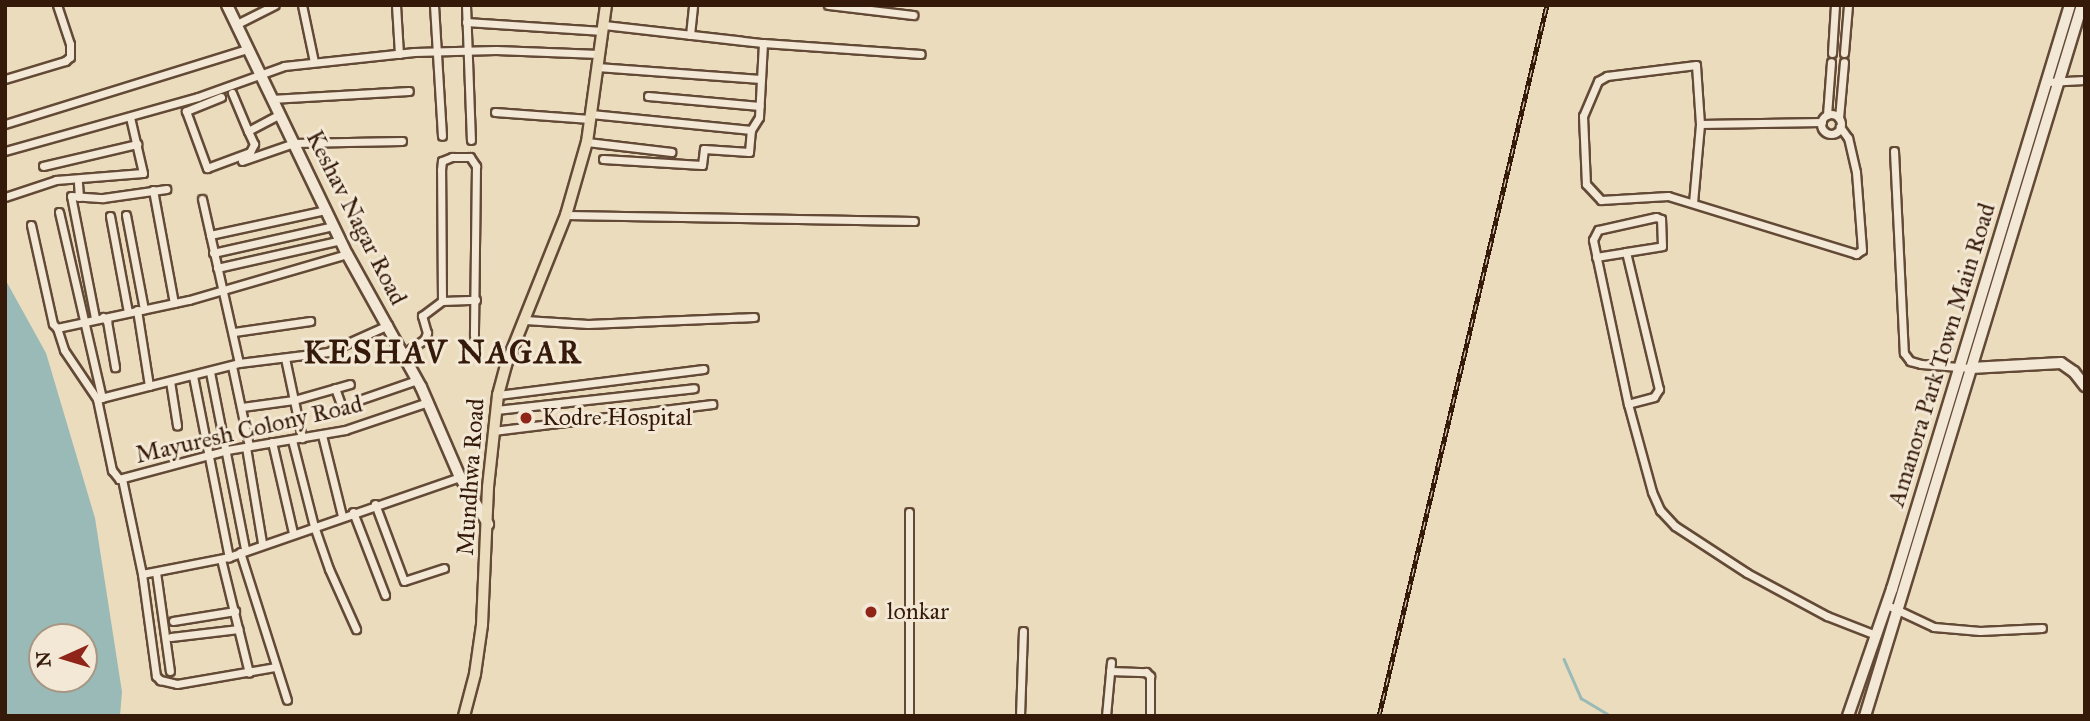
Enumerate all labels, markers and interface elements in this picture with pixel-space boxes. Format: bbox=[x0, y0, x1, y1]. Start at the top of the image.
street label: Keshav Nagar Road bbox=[300, 126, 412, 310]
street label: Amanora Park Town Main Road bbox=[1882, 200, 2002, 510]
district label: KESHAV NAGAR bbox=[305, 334, 581, 372]
street label: Mayuresh Colony Road bbox=[133, 390, 365, 470]
street label: Mundhwa Road bbox=[451, 397, 491, 557]
place label: Kodre Hospital bbox=[542, 404, 692, 432]
marker: Kodre Hospital bbox=[516, 408, 536, 428]
place label: lonkar bbox=[887, 598, 949, 626]
marker: lonkar bbox=[861, 602, 881, 622]
north arrow bbox=[28, 623, 98, 693]
text: N bbox=[32, 651, 56, 668]

